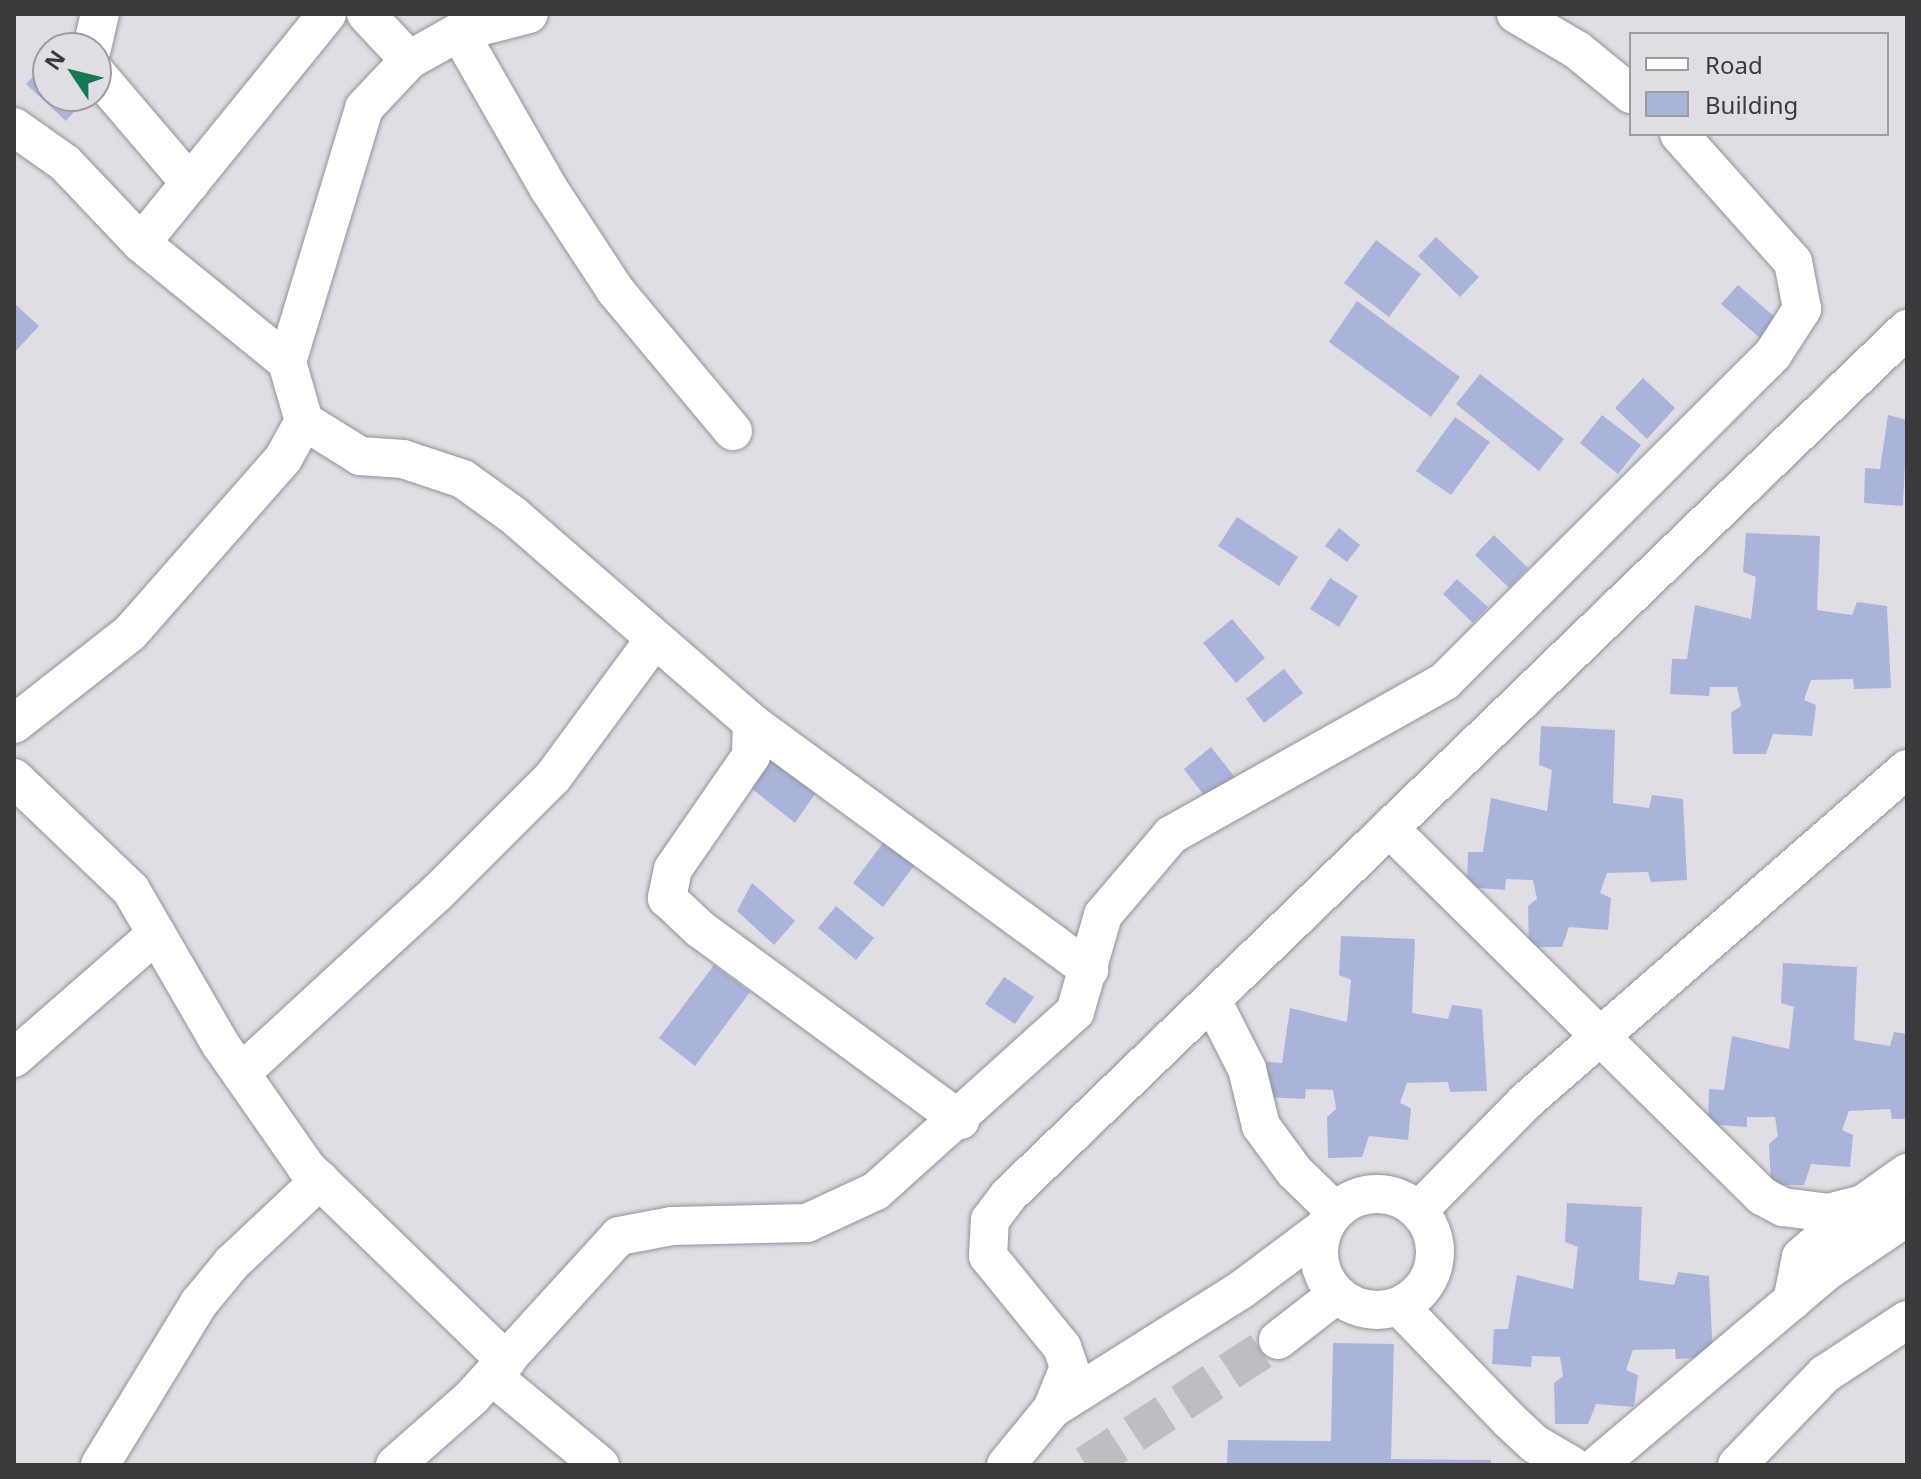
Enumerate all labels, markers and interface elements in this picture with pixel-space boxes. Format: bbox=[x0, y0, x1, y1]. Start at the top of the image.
north arrow bbox=[32, 32, 112, 112]
legend bbox=[1629, 32, 1889, 136]
text: N bbox=[37, 43, 71, 75]
text: Road bbox=[1705, 48, 1763, 81]
text: Building bbox=[1705, 88, 1798, 121]

